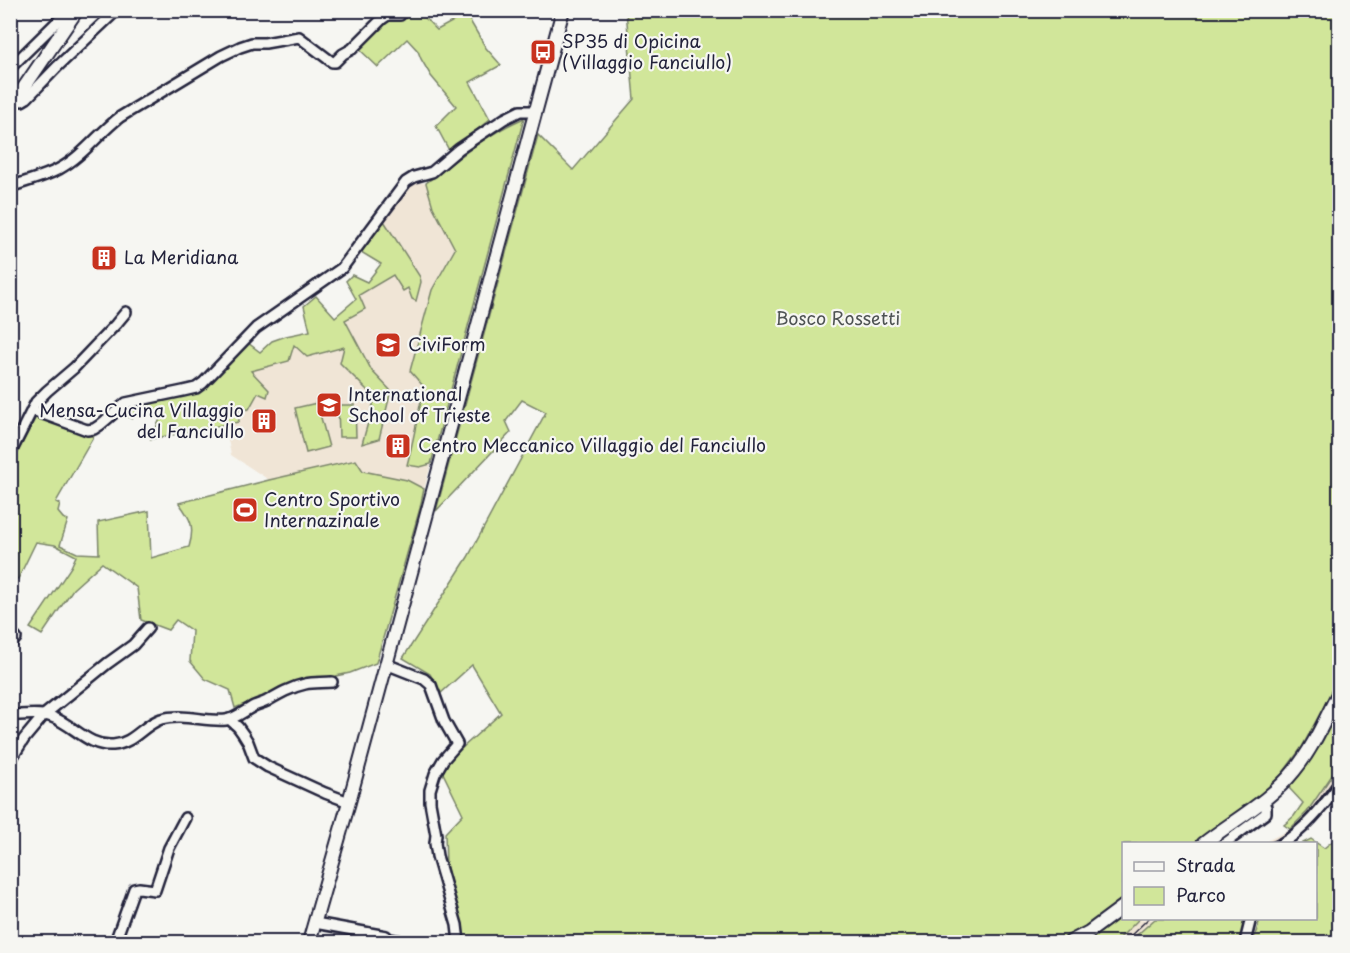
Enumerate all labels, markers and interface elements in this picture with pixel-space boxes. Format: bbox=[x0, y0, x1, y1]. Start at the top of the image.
place label: SP35 di Opicina (Villaggio Fanciullo) bbox=[562, 27, 732, 75]
bus stop icon: SP35 di Opicina (Villaggio Fanciullo) bbox=[528, 37, 558, 67]
building icon: La Meridiana bbox=[89, 243, 119, 273]
place label: La Meridiana bbox=[124, 243, 239, 270]
park label: Bosco Rossetti bbox=[776, 304, 900, 331]
school or university icon: CiviForm bbox=[373, 330, 403, 360]
place label: CiviForm bbox=[408, 330, 486, 357]
place label: International School of Trieste bbox=[348, 380, 491, 428]
school or university icon: International School of Trieste bbox=[314, 390, 344, 420]
place label: Mensa-Cucina Villaggio del Fanciullo bbox=[39, 396, 244, 444]
building icon: Mensa-Cucina Villaggio del Fanciullo bbox=[249, 406, 279, 436]
building icon: Centro Meccanico Villaggio del Fanciullo bbox=[383, 431, 413, 461]
place label: Centro Meccanico Villaggio del Fanciullo bbox=[418, 431, 766, 458]
place label: Centro Sportivo Internazinale bbox=[264, 485, 400, 533]
sports icon: Centro Sportivo Internazinale bbox=[230, 495, 260, 525]
legend bbox=[1122, 842, 1317, 920]
text: Strada bbox=[1176, 851, 1236, 878]
text: Parco bbox=[1176, 881, 1226, 908]

